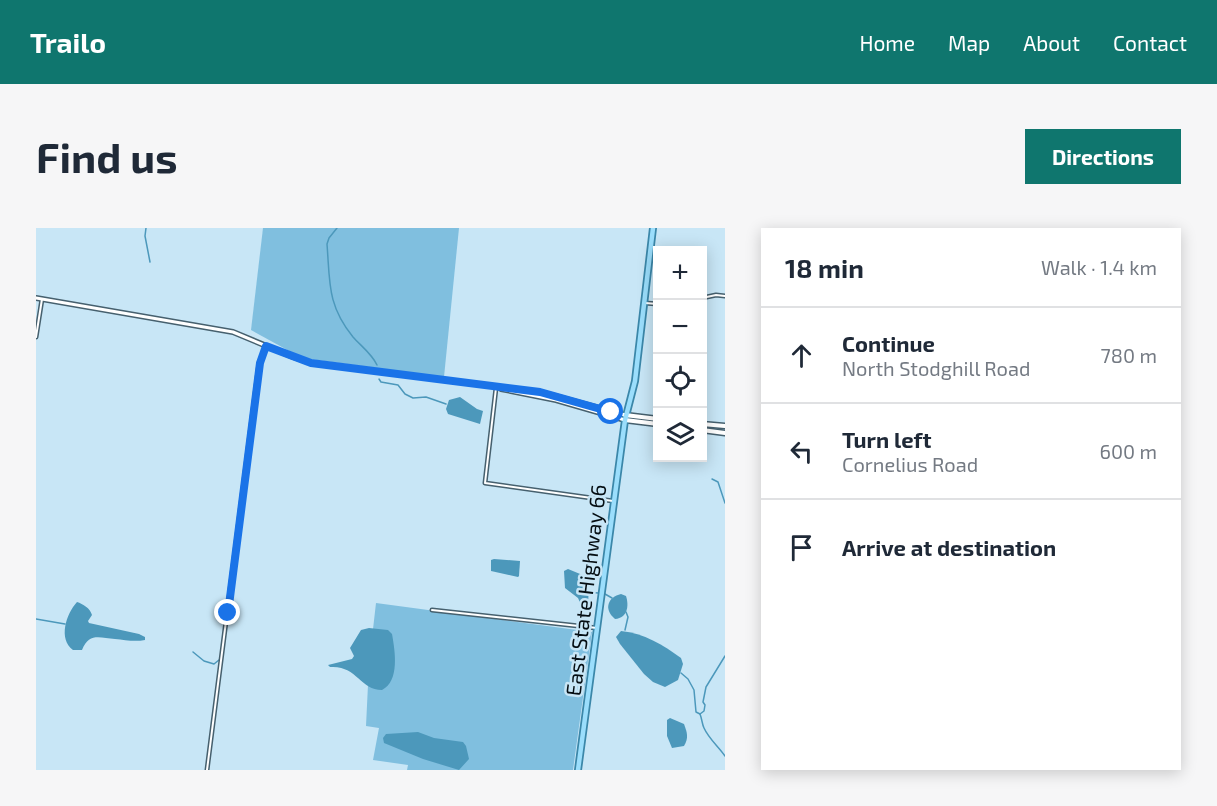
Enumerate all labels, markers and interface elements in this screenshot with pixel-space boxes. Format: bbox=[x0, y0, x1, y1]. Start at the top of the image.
text: Trailo bbox=[30, 25, 106, 59]
text: Home bbox=[859, 30, 915, 55]
text: Map bbox=[948, 30, 990, 55]
text: About bbox=[1023, 30, 1080, 55]
text: Contact bbox=[1113, 30, 1187, 55]
button: Directions bbox=[1025, 129, 1181, 184]
text: Find us bbox=[36, 131, 178, 181]
map controls bbox=[653, 246, 707, 462]
button: + bbox=[653, 246, 707, 300]
text: 18 min bbox=[785, 252, 864, 283]
text: Walk · 1.4 km bbox=[1041, 255, 1157, 279]
button: − bbox=[653, 300, 707, 354]
text: Continue bbox=[842, 330, 935, 356]
icon: ahead bbox=[785, 339, 818, 372]
text: 780 m bbox=[1101, 343, 1157, 367]
button: locate bbox=[653, 354, 707, 408]
text: North Stodghill Road bbox=[842, 356, 1030, 380]
route start bbox=[597, 398, 623, 424]
button: layers bbox=[653, 408, 707, 462]
text: Turn left bbox=[842, 426, 931, 452]
icon: left bbox=[785, 435, 818, 468]
text: 600 m bbox=[1099, 439, 1157, 463]
text: Cornelius Road bbox=[842, 452, 978, 476]
street label: East State Highway 66 bbox=[560, 483, 610, 697]
icon: arrive bbox=[785, 531, 818, 564]
text: Arrive at destination bbox=[842, 534, 1056, 560]
route end bbox=[214, 599, 240, 625]

